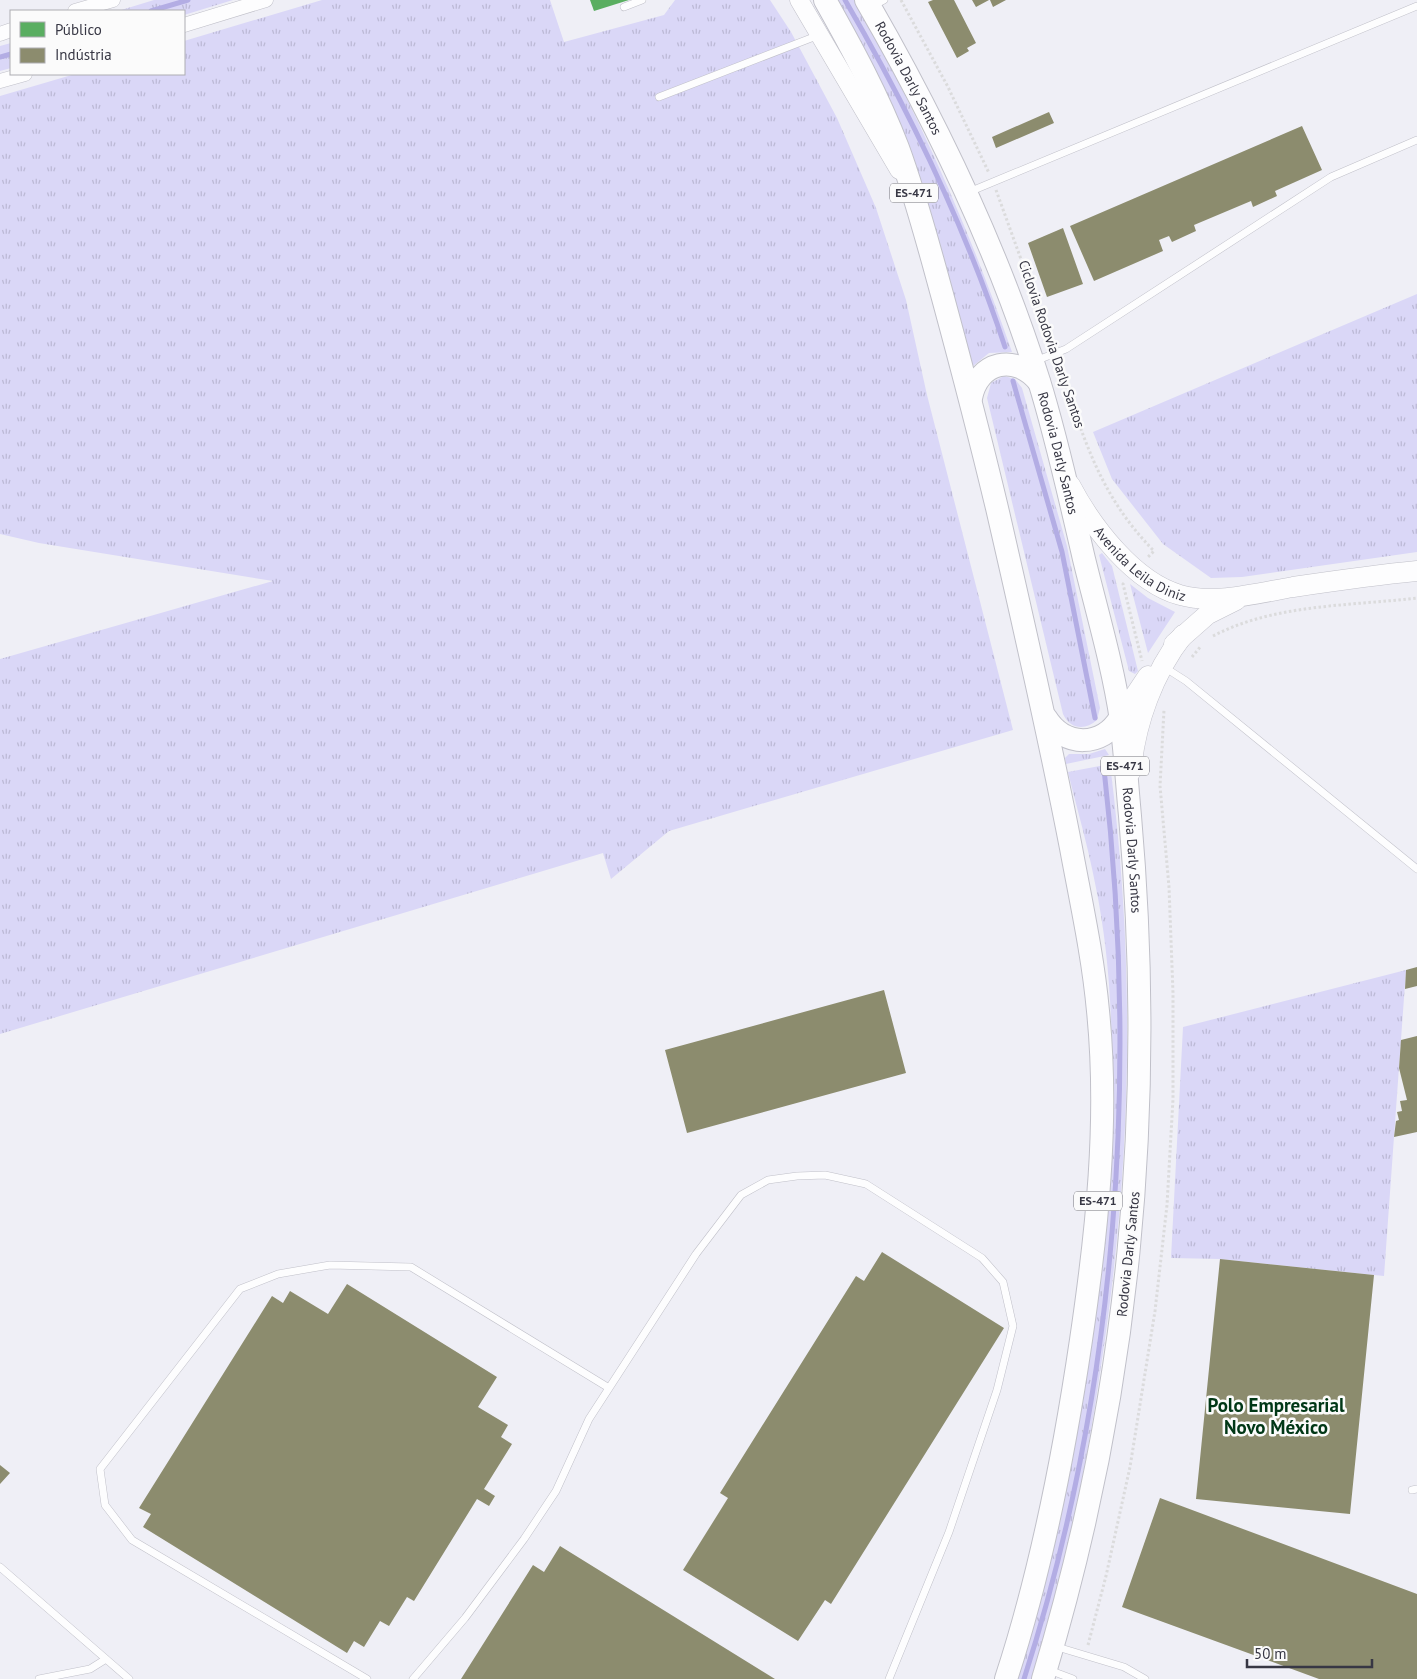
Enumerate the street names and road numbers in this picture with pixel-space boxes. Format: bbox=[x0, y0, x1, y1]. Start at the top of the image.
street label: Rodovia Darly Santos bbox=[871, 18, 946, 138]
road number: ES-471 bbox=[890, 184, 938, 202]
street label: Ciclovia Rodovia Darly Santos bbox=[1015, 258, 1089, 431]
street label: Rodovia Darly Santos bbox=[1034, 390, 1082, 516]
street label: Avenida Leila Diniz bbox=[1090, 523, 1188, 605]
road number: ES-471 bbox=[1101, 756, 1149, 776]
street label: Rodovia Darly Santos bbox=[1119, 787, 1146, 914]
street label: Rodovia Darly Santos bbox=[1112, 1190, 1144, 1318]
road number: ES-471 bbox=[1074, 1192, 1122, 1210]

